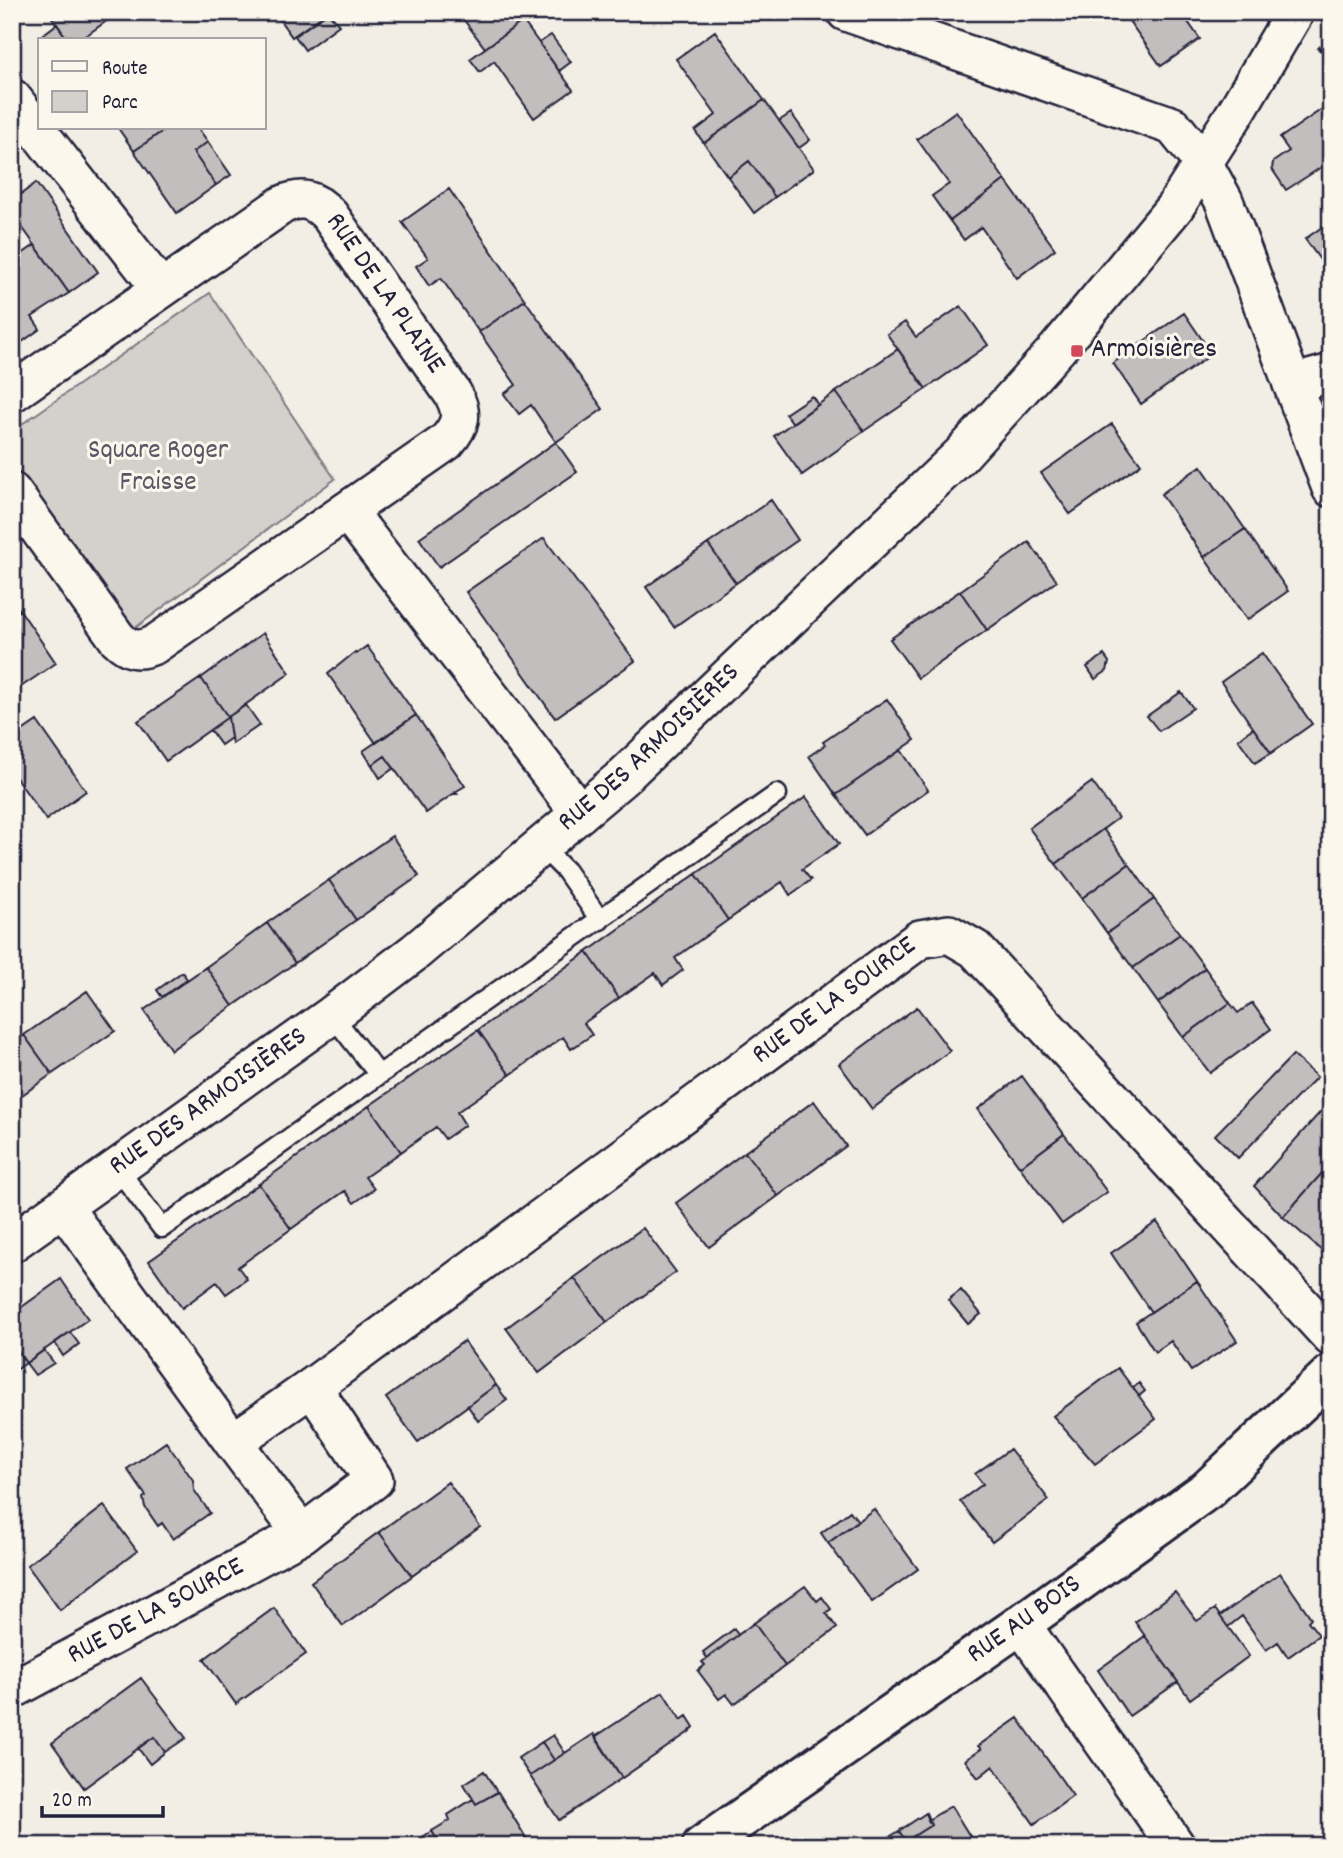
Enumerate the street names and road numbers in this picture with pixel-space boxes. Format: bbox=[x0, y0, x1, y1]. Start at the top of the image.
street label: RUE DE LA PLAINE bbox=[314, 206, 454, 383]
street label: RUE DES ARMOISIÈRES bbox=[550, 655, 750, 843]
street label: RUE DE LA SOURCE bbox=[745, 927, 926, 1076]
street label: RUE DES ARMOISIÈRES bbox=[102, 1018, 316, 1187]
street label: RUE DE LA SOURCE bbox=[61, 1548, 252, 1676]
street label: RUE AU BOIS bbox=[960, 1566, 1091, 1675]

